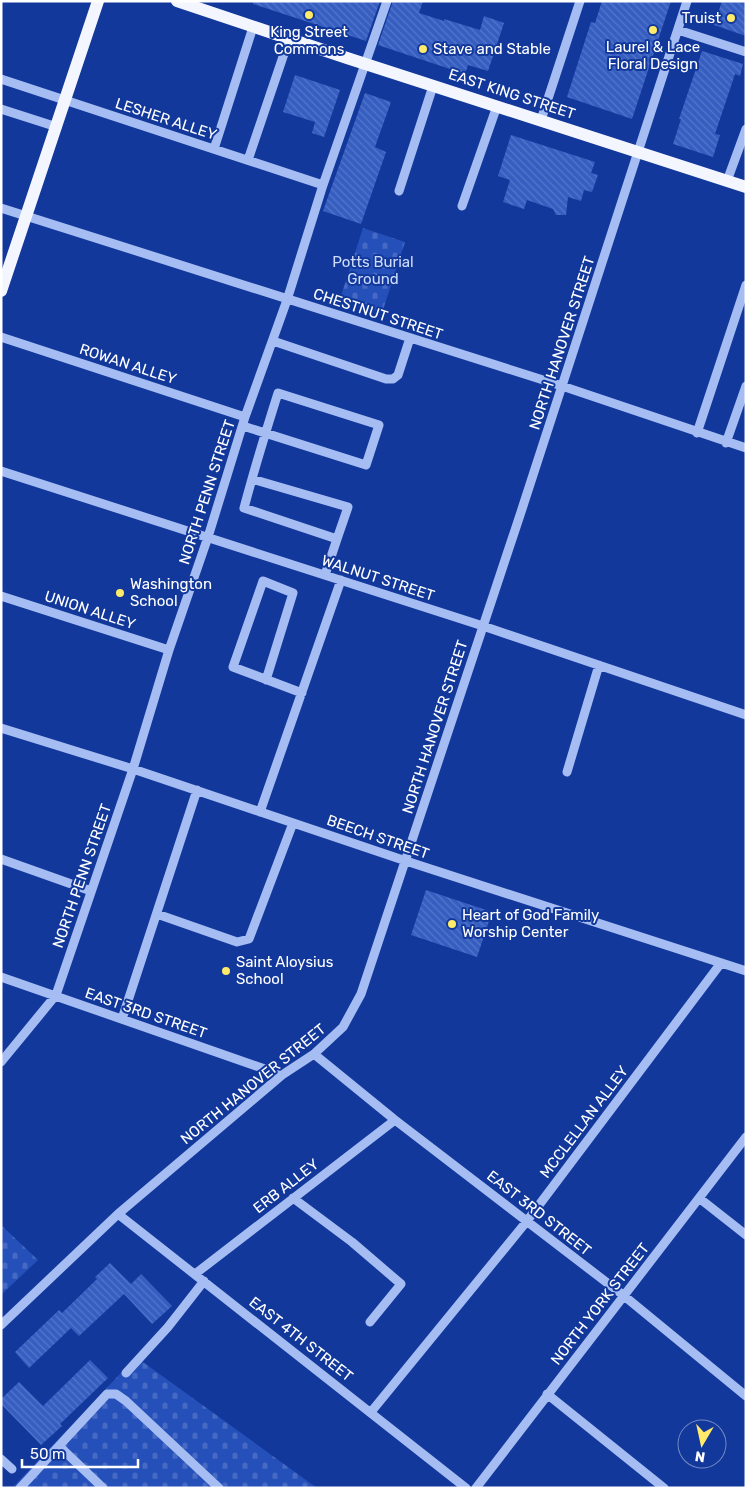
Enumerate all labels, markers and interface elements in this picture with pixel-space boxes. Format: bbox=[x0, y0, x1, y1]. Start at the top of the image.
marker: King Street Commons bbox=[303, 9, 315, 21]
place label: Truist bbox=[682, 9, 721, 27]
marker: Truist bbox=[725, 12, 737, 24]
place label: King Street Commons bbox=[270, 23, 348, 58]
marker: Laurel & Lace Floral Design bbox=[647, 24, 659, 36]
place label: Laurel & Lace Floral Design bbox=[606, 38, 700, 73]
place label: Stave and Stable bbox=[433, 40, 551, 58]
marker: Stave and Stable bbox=[417, 43, 429, 55]
street label: EAST KING STREET bbox=[446, 65, 578, 123]
street label: LESHER ALLEY bbox=[113, 94, 219, 144]
park label: Potts Burial Ground bbox=[332, 253, 414, 288]
street label: NORTH HANOVER STREET bbox=[525, 254, 599, 432]
street label: CHESTNUT STREET bbox=[311, 285, 445, 344]
street label: ROWAN ALLEY bbox=[77, 340, 179, 388]
street label: NORTH PENN STREET bbox=[175, 417, 239, 567]
street label: WALNUT STREET bbox=[319, 551, 437, 605]
place label: Washington School bbox=[130, 575, 212, 610]
street label: UNION ALLEY bbox=[42, 587, 138, 633]
marker: Washington School bbox=[114, 587, 126, 599]
street label: NORTH HANOVER STREET bbox=[398, 638, 472, 816]
street label: NORTH PENN STREET bbox=[49, 801, 115, 950]
street label: BEECH STREET bbox=[324, 811, 432, 863]
place label: Heart of God Family Worship Center bbox=[462, 906, 599, 941]
marker: Heart of God Family Worship Center bbox=[446, 918, 458, 930]
place label: Saint Aloysius School bbox=[236, 953, 334, 988]
marker: Saint Aloysius School bbox=[220, 965, 232, 977]
street label: EAST 3RD STREET bbox=[83, 984, 210, 1042]
street label: NORTH HANOVER STREET bbox=[177, 1020, 329, 1148]
street label: MCCLELLAN ALLEY bbox=[536, 1062, 632, 1182]
street label: ERB ALLEY bbox=[250, 1155, 322, 1217]
street label: EAST 3RD STREET bbox=[483, 1167, 595, 1260]
street label: NORTH YORK STREET bbox=[547, 1239, 653, 1368]
street label: EAST 4TH STREET bbox=[245, 1293, 357, 1385]
north arrow bbox=[677, 1419, 727, 1469]
scale bar bbox=[22, 1436, 139, 1468]
text: 50 m bbox=[30, 1445, 65, 1463]
text: N bbox=[694, 1447, 706, 1466]

